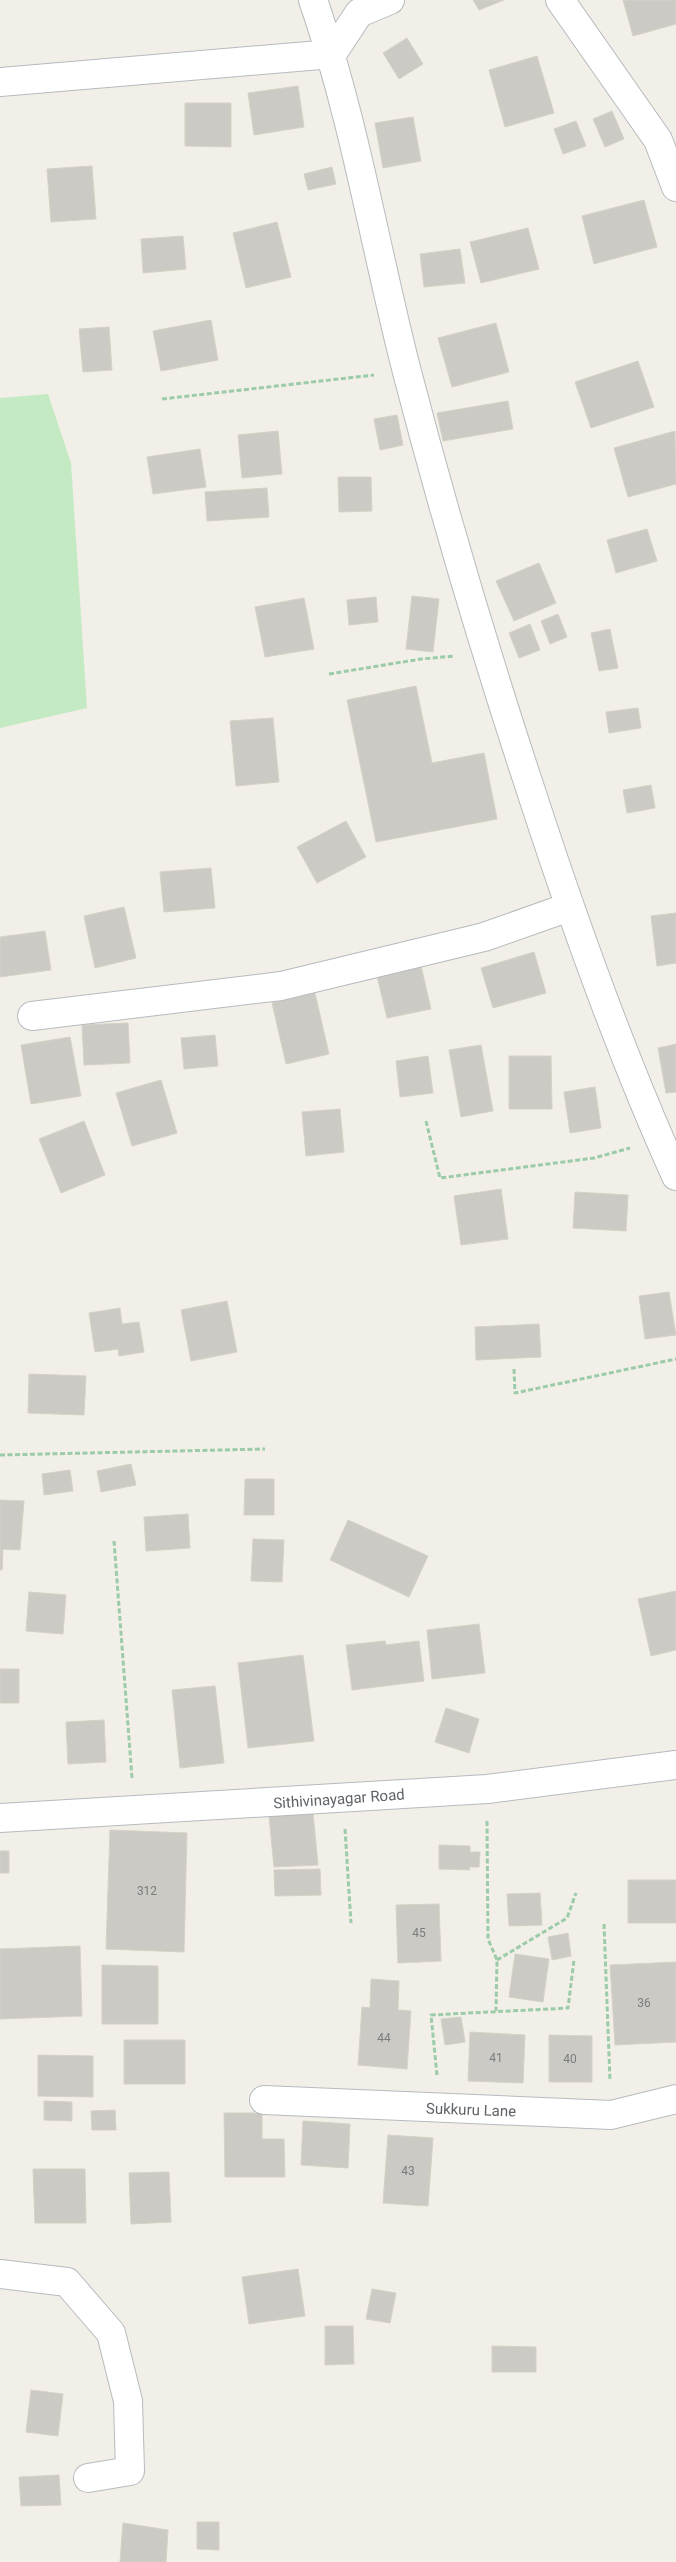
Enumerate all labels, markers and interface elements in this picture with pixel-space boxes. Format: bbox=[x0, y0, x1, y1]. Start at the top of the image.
street label: Sithivinayagar Road bbox=[273, 1785, 405, 1813]
house number: 312 bbox=[137, 1884, 157, 1898]
house number: 45 bbox=[412, 1926, 426, 1940]
house number: 36 bbox=[637, 1996, 651, 2010]
house number: 44 bbox=[377, 2031, 391, 2045]
house number: 41 bbox=[489, 2051, 503, 2065]
house number: 40 bbox=[563, 2052, 577, 2066]
street label: Sukkuru Lane bbox=[426, 2099, 516, 2121]
house number: 43 bbox=[401, 2164, 415, 2178]

